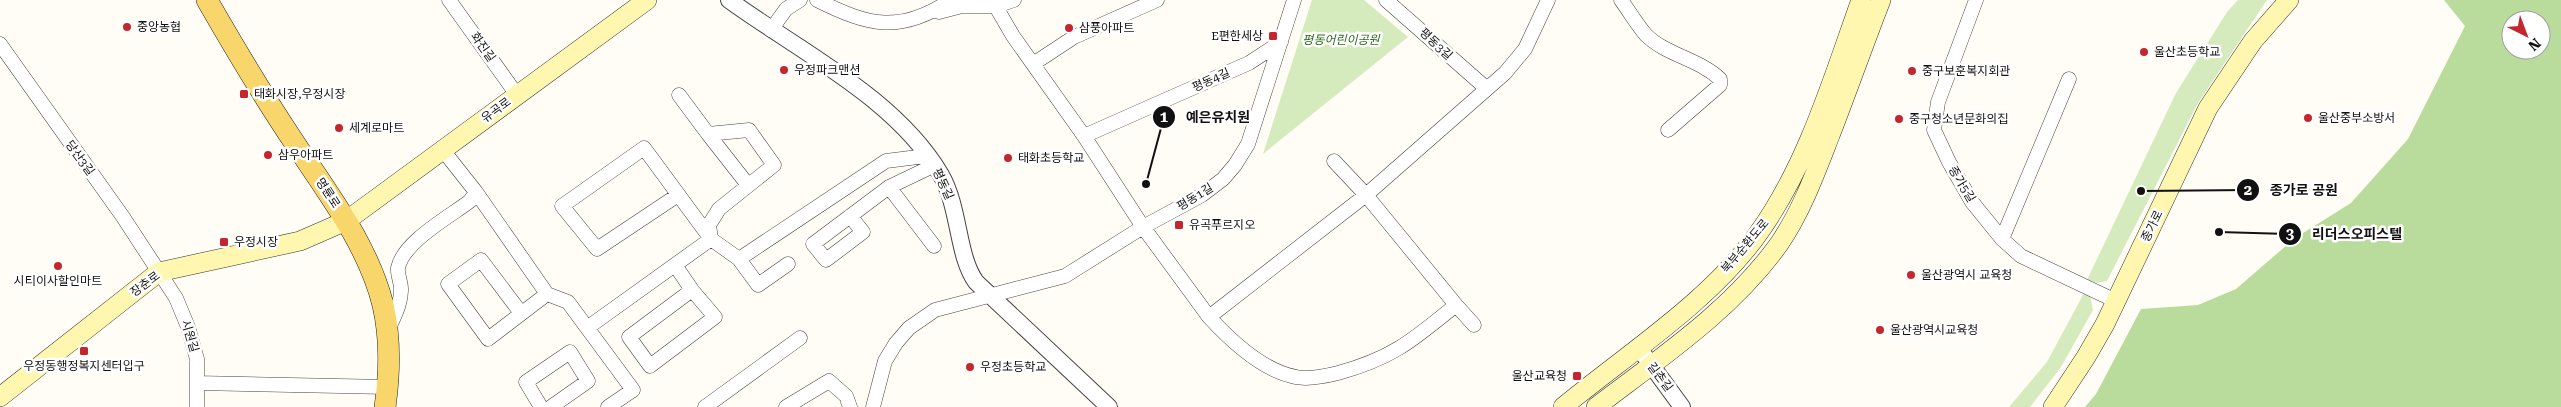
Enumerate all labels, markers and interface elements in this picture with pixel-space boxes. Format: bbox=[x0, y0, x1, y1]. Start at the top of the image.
north arrow bbox=[2501, 10, 2551, 60]
place label: 중앙농협 bbox=[137, 20, 181, 34]
marker: 중앙농협 bbox=[121, 21, 133, 33]
place label: 삼풍아파트 bbox=[1079, 21, 1134, 35]
marker: 삼풍아파트 bbox=[1063, 22, 1075, 34]
street label: 평동3길 bbox=[1417, 25, 1455, 63]
street label: 화진길 bbox=[468, 29, 498, 65]
place label: E편한세상 bbox=[1211, 29, 1263, 43]
marker: E편한세상 bbox=[1267, 30, 1279, 42]
park label: 평동어린이공원 bbox=[1302, 33, 1381, 47]
text: N bbox=[2525, 35, 2544, 54]
place label: 울산초등학교 bbox=[2154, 45, 2220, 59]
marker: 울산초등학교 bbox=[2138, 46, 2150, 58]
place label: 우정파크맨션 bbox=[794, 63, 860, 77]
marker: 우정파크맨션 bbox=[778, 64, 790, 76]
place label: 중구보훈복지회관 bbox=[1922, 64, 2010, 78]
marker: 중구보훈복지회관 bbox=[1906, 65, 1918, 77]
street label: 평동4길 bbox=[1190, 66, 1232, 94]
place label: 태화시장,우정시장 bbox=[254, 87, 346, 101]
marker: 태화시장,우정시장 bbox=[238, 88, 250, 100]
street label: 유곡로 bbox=[478, 95, 514, 125]
callout: 예은유치원 bbox=[1151, 102, 1260, 131]
text: 1 bbox=[1160, 108, 1169, 126]
text: 예은유치원 bbox=[1186, 109, 1250, 125]
place label: 울산중부소방서 bbox=[2318, 111, 2395, 125]
place label: 중구청소년문화의집 bbox=[1909, 112, 2008, 126]
marker: 울산중부소방서 bbox=[2302, 112, 2314, 124]
marker: 중구청소년문화의집 bbox=[1893, 113, 1905, 125]
place label: 세계로마트 bbox=[349, 121, 404, 135]
marker: 세계로마트 bbox=[333, 122, 345, 134]
street label: 당산3길 bbox=[63, 138, 97, 178]
place label: 삼우아파트 bbox=[278, 148, 333, 162]
marker: 삼우아파트 bbox=[262, 149, 274, 161]
place label: 태화초등학교 bbox=[1018, 151, 1084, 165]
marker: 태화초등학교 bbox=[1002, 152, 1014, 164]
street label: 종가5길 bbox=[1946, 163, 1978, 205]
street label: 평동길 bbox=[930, 166, 956, 202]
street label: 명륜로 bbox=[313, 175, 343, 211]
callout: 종가로 공원 bbox=[2235, 175, 2348, 204]
street label: 평동1길 bbox=[1174, 181, 1216, 213]
text: 2 bbox=[2244, 181, 2252, 199]
text: 종가로 공원 bbox=[2270, 182, 2338, 198]
street label: 종가로 bbox=[2138, 208, 2166, 244]
street label: 북부순환도로 bbox=[1718, 216, 1772, 276]
place label: 유곡푸르지오 bbox=[1189, 218, 1255, 232]
marker: 유곡푸르지오 bbox=[1173, 219, 1185, 231]
callout: 리더스오피스텔 bbox=[2277, 219, 2412, 248]
text: 3 bbox=[2286, 225, 2295, 243]
text: 리더스오피스텔 bbox=[2312, 226, 2402, 242]
place label: 우정시장 bbox=[234, 235, 278, 249]
marker: 우정시장 bbox=[218, 236, 230, 248]
marker: 시티이사할인마트 bbox=[52, 260, 64, 272]
place label: 울산광역시 교육청 bbox=[1921, 268, 2012, 282]
street label: 장춘로 bbox=[127, 269, 163, 299]
marker: 울산광역시 교육청 bbox=[1905, 269, 1917, 281]
place label: 시티이사할인마트 bbox=[14, 274, 102, 288]
street label: 시원길 bbox=[178, 318, 202, 354]
place label: 울산광역시교육청 bbox=[1890, 323, 1978, 337]
marker: 울산광역시교육청 bbox=[1874, 324, 1886, 336]
marker: 우정동행정복지센터입구 bbox=[78, 345, 90, 357]
place label: 우정동행정복지센터입구 bbox=[23, 359, 145, 373]
place label: 우정초등학교 bbox=[980, 360, 1046, 374]
street label: 길촌길 bbox=[1644, 360, 1676, 394]
marker: 우정초등학교 bbox=[964, 361, 976, 373]
place label: 울산교육청 bbox=[1512, 369, 1567, 383]
marker: 울산교육청 bbox=[1571, 370, 1583, 382]

